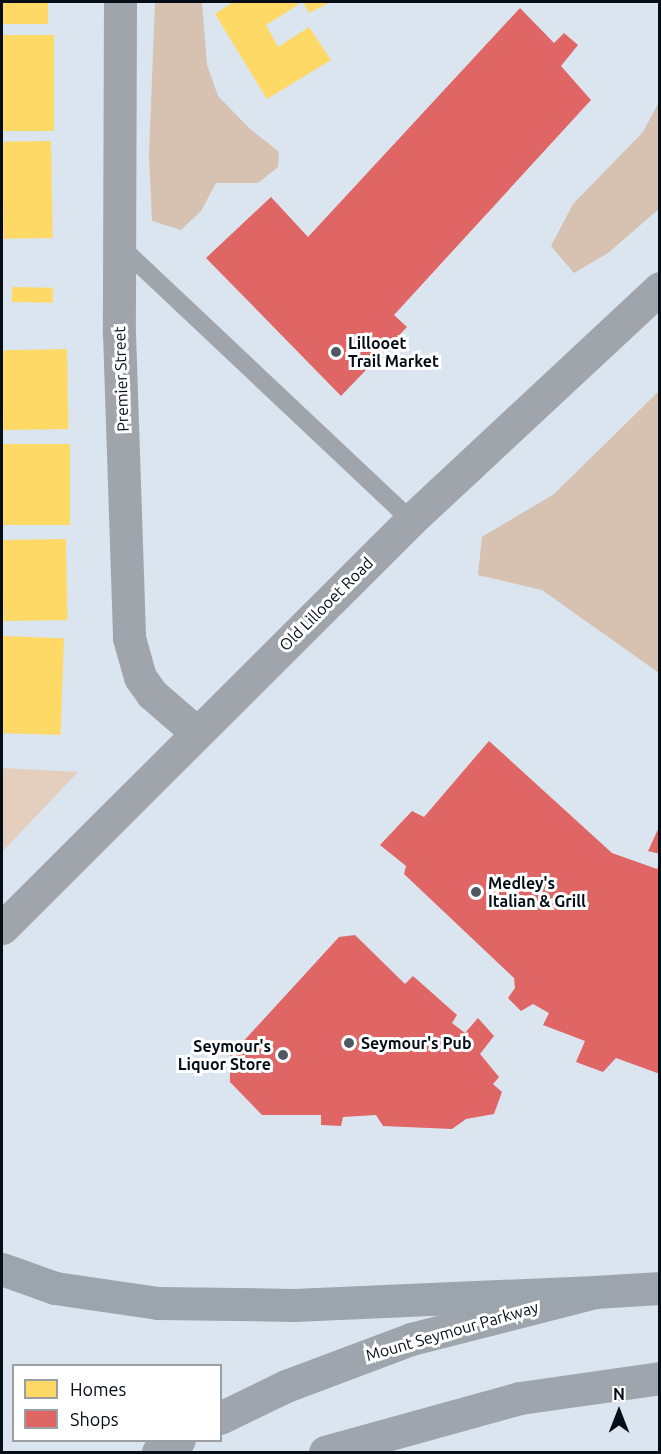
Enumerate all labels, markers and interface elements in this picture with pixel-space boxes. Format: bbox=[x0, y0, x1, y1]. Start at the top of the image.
street label: Premier Street bbox=[110, 326, 132, 432]
place label: Lillooet Trail Market bbox=[348, 333, 439, 371]
marker: Lillooet Trail Market bbox=[329, 345, 343, 359]
street label: Old Lillooet Road bbox=[275, 553, 377, 655]
place label: Medley's Italian & Grill bbox=[488, 873, 586, 911]
marker: Medley's Italian & Grill bbox=[469, 885, 483, 899]
place label: Seymour's Pub bbox=[361, 1033, 472, 1053]
place label: Seymour's Liquor Store bbox=[178, 1036, 271, 1074]
marker: Seymour's Pub bbox=[342, 1036, 356, 1050]
marker: Seymour's Liquor Store bbox=[276, 1048, 290, 1062]
street label: Mount Seymour Parkway bbox=[364, 1297, 540, 1365]
legend bbox=[12, 1364, 222, 1442]
text: Homes bbox=[70, 1379, 126, 1399]
north arrow bbox=[589, 1382, 649, 1442]
text: N bbox=[613, 1385, 625, 1403]
text: Shops bbox=[70, 1409, 119, 1429]

